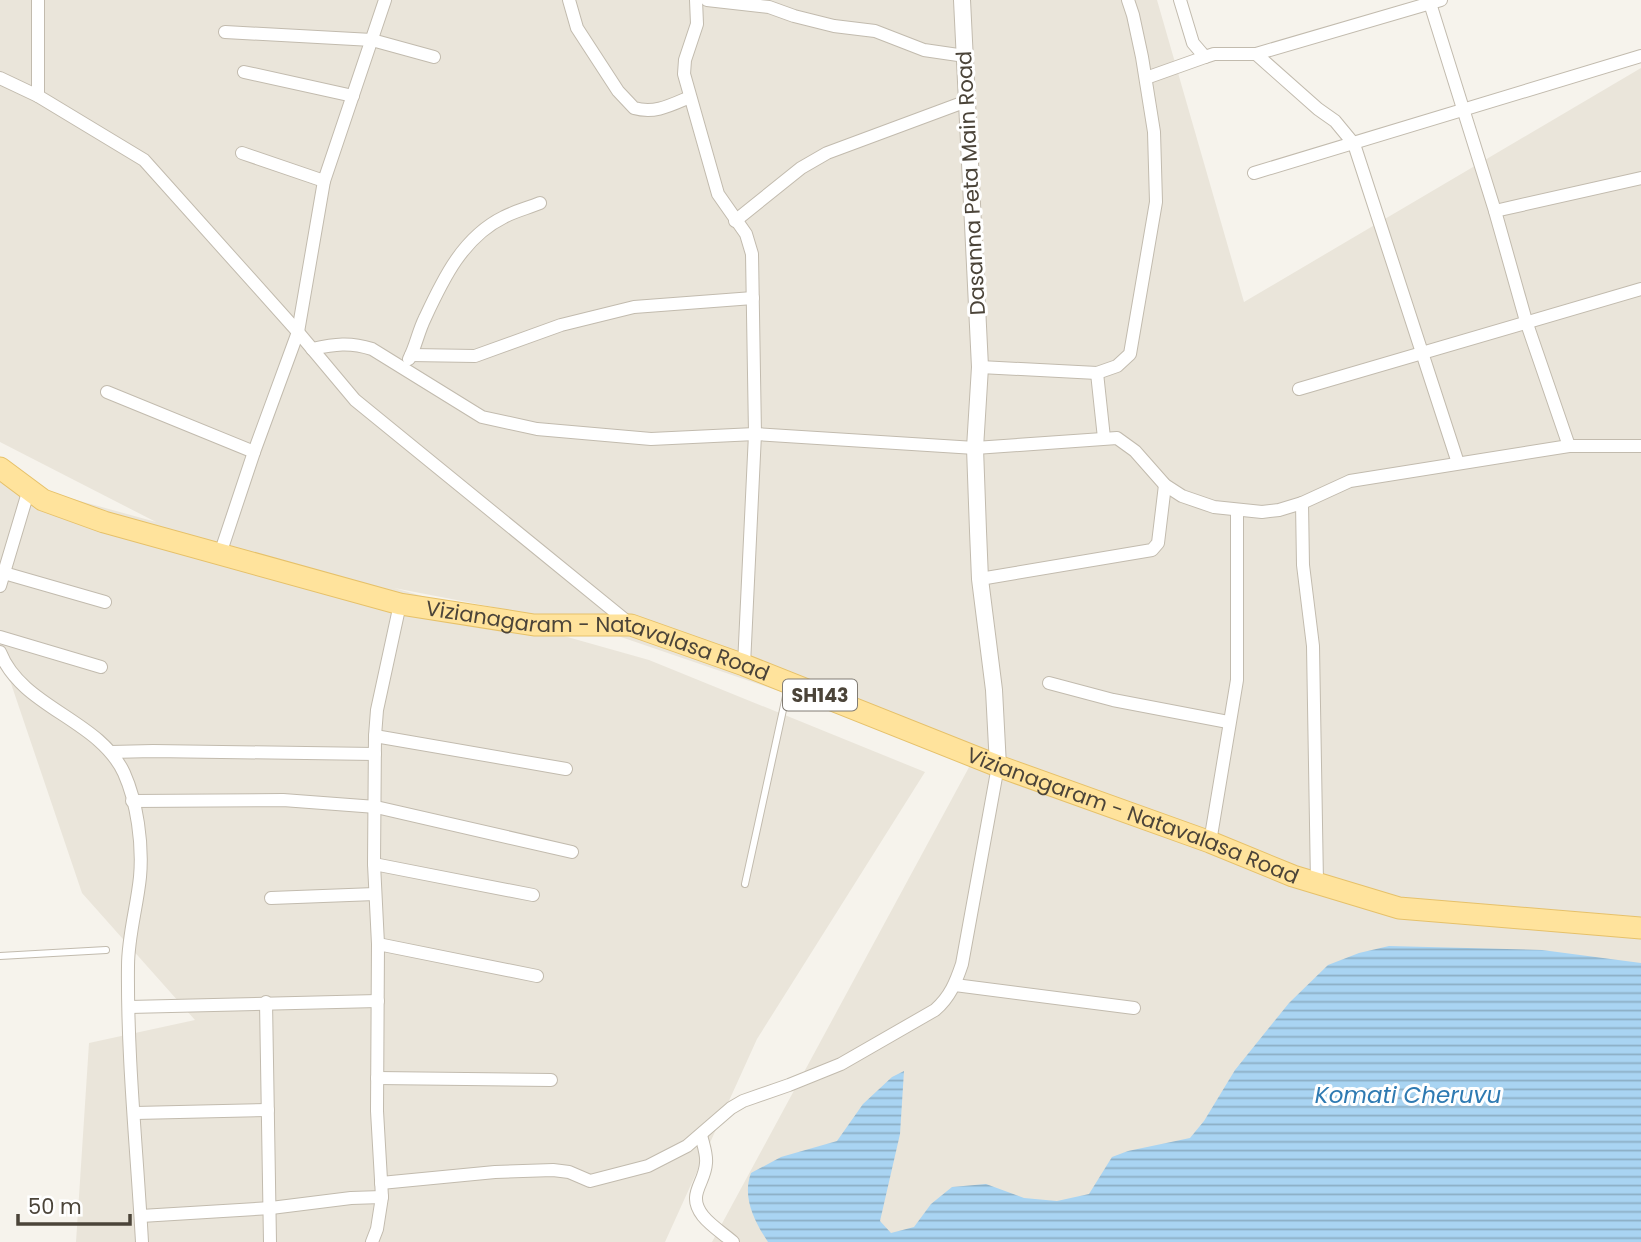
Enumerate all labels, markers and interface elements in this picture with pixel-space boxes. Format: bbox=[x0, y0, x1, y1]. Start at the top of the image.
street label: Dasanna Peta Main Road bbox=[949, 50, 992, 316]
street label: Vizianagaram - Natavalasa Road bbox=[424, 593, 774, 688]
road number: SH143 bbox=[783, 680, 857, 710]
street label: Vizianagaram - Natavalasa Road bbox=[962, 740, 1303, 891]
water label: Komati Cheruvu bbox=[1315, 1079, 1501, 1111]
scale bar bbox=[18, 1182, 130, 1226]
text: 50 m bbox=[28, 1192, 82, 1221]

